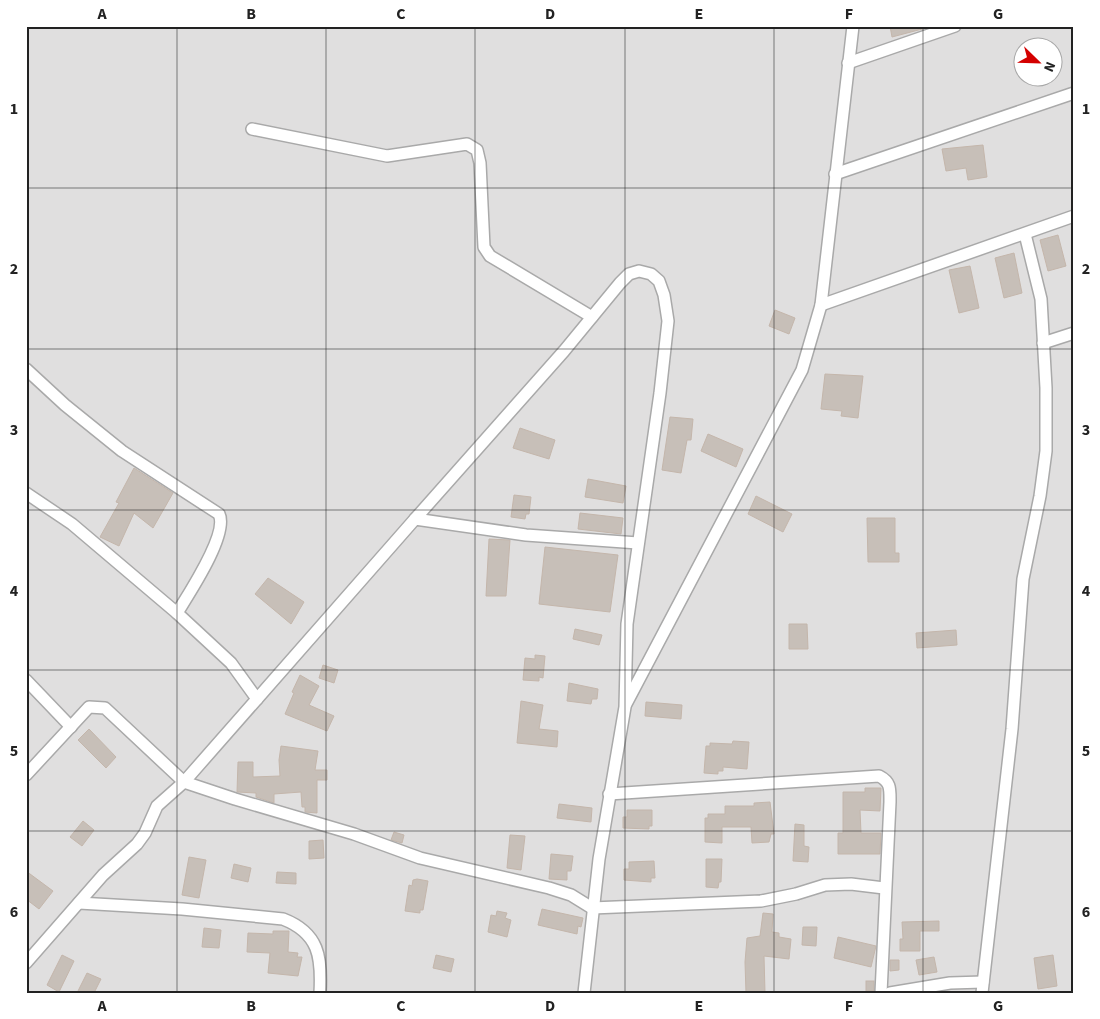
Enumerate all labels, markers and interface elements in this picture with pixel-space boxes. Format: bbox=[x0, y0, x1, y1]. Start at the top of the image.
text: A bbox=[96, 3, 107, 25]
text: B bbox=[246, 3, 256, 25]
text: C bbox=[396, 3, 406, 25]
text: D bbox=[545, 3, 555, 25]
text: E bbox=[695, 3, 703, 25]
text: F bbox=[845, 3, 853, 25]
text: G bbox=[993, 3, 1003, 25]
north arrow bbox=[1012, 38, 1062, 88]
text: N bbox=[1038, 58, 1060, 75]
text: 1 bbox=[10, 98, 18, 120]
text: 1 bbox=[1082, 98, 1090, 120]
text: 2 bbox=[10, 258, 18, 280]
text: 2 bbox=[1082, 258, 1090, 280]
text: 3 bbox=[10, 419, 18, 441]
text: 3 bbox=[1082, 419, 1090, 441]
text: 4 bbox=[10, 580, 19, 602]
text: 4 bbox=[1082, 580, 1091, 602]
text: 5 bbox=[10, 740, 18, 762]
text: 5 bbox=[1082, 740, 1090, 762]
text: 6 bbox=[10, 901, 18, 923]
text: 6 bbox=[1082, 901, 1090, 923]
text: A bbox=[96, 995, 107, 1017]
text: B bbox=[246, 995, 256, 1017]
text: C bbox=[396, 995, 406, 1017]
text: D bbox=[545, 995, 555, 1017]
text: E bbox=[695, 995, 703, 1017]
text: F bbox=[845, 995, 853, 1017]
text: G bbox=[993, 995, 1003, 1017]

